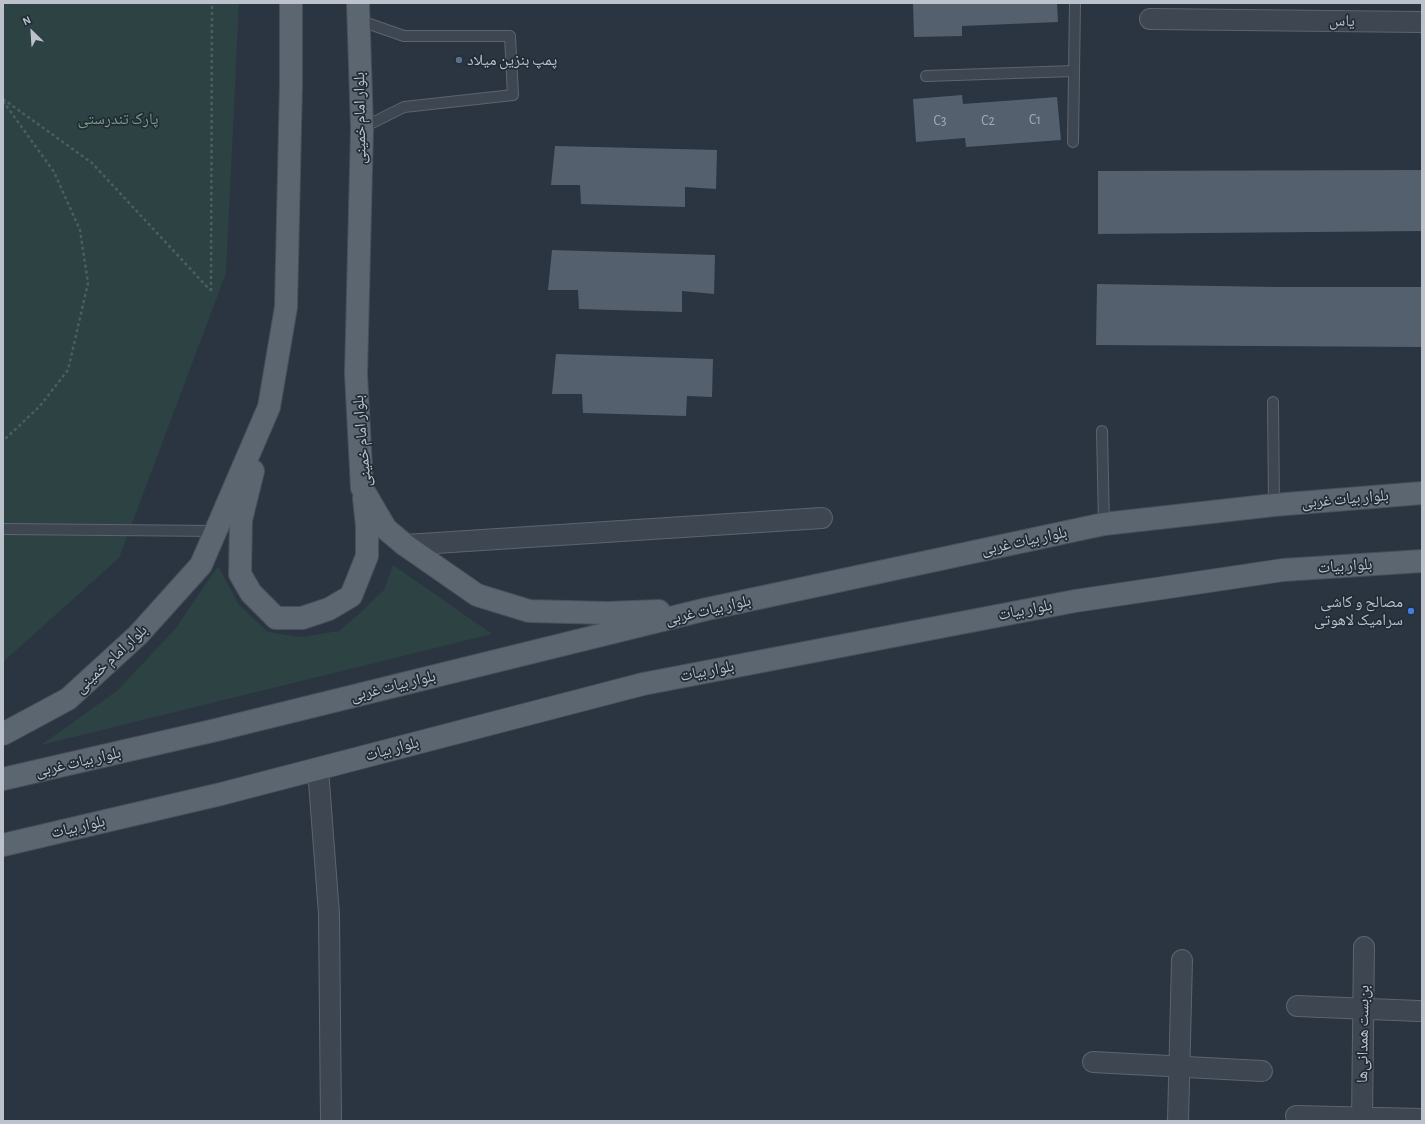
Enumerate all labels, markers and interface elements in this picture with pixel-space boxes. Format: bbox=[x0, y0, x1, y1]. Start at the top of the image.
street label: یاس bbox=[1329, 11, 1355, 31]
north arrow bbox=[12, 12, 52, 52]
text: N bbox=[21, 14, 33, 27]
place label: پمپ بنزین میلاد bbox=[467, 50, 557, 70]
marker: پمپ بنزین میلاد bbox=[454, 55, 464, 65]
street label: بلوار امام خمینی bbox=[350, 72, 370, 164]
park label: پارک تندرستی bbox=[77, 109, 159, 129]
house number: C1 bbox=[1029, 112, 1041, 128]
house number: C3 bbox=[933, 113, 947, 129]
house number: C2 bbox=[981, 113, 995, 129]
street label: بلوار امام خمینی bbox=[348, 394, 376, 488]
street label: بلوار بیات غربی bbox=[1301, 486, 1389, 512]
street label: بلوار بیات غربی bbox=[979, 523, 1069, 559]
street label: بلوار بیات bbox=[1317, 555, 1373, 577]
street label: بلوار بیات غربی bbox=[663, 591, 753, 629]
place label: مصالح و کاشی سرامیک لاهوتی bbox=[1314, 592, 1403, 630]
street label: بلوار بیات bbox=[996, 595, 1054, 625]
marker: مصالح و کاشی سرامیک لاهوتی bbox=[1406, 606, 1416, 616]
street label: بلوار امام خمینی bbox=[71, 621, 151, 697]
street label: بلوار بیات bbox=[678, 656, 736, 686]
street label: بلوار بیات غربی bbox=[348, 666, 438, 706]
street label: بلوار بیات bbox=[363, 733, 421, 765]
street label: بلوار بیات غربی bbox=[33, 743, 123, 781]
street label: بلوار بیات bbox=[49, 811, 107, 843]
street label: بن‌بست همدانی‌ها bbox=[1353, 985, 1373, 1083]

